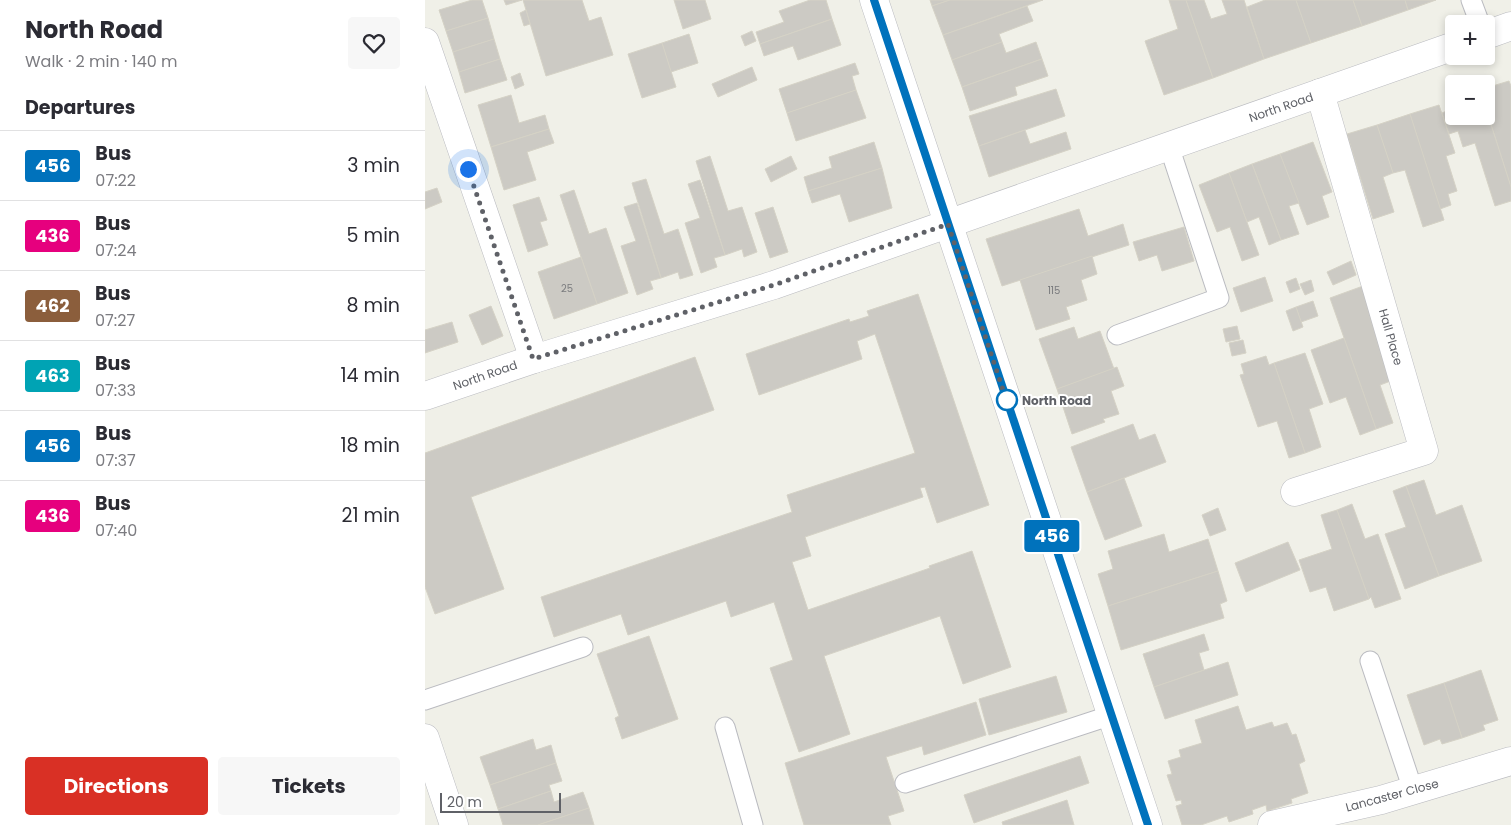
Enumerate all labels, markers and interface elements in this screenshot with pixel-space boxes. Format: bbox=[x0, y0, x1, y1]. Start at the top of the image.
text: North Road bbox=[25, 13, 163, 46]
map controls bbox=[1445, 15, 1495, 125]
button: + bbox=[1445, 15, 1495, 65]
button: heart bbox=[348, 17, 400, 69]
text: Walk · 2 min · 140 m bbox=[25, 50, 178, 73]
button: − bbox=[1445, 75, 1495, 125]
street label: North Road bbox=[1247, 88, 1315, 126]
text: Departures bbox=[25, 94, 135, 121]
text: Bus bbox=[95, 140, 131, 167]
text: 3 min bbox=[347, 152, 400, 179]
text: 456 bbox=[35, 153, 70, 178]
your location bbox=[456, 157, 481, 182]
text: 07:22 bbox=[95, 169, 136, 192]
text: Bus bbox=[95, 210, 131, 237]
text: 5 min bbox=[347, 222, 400, 249]
text: 436 bbox=[35, 223, 70, 248]
text: 07:24 bbox=[95, 239, 136, 262]
text: Bus bbox=[95, 280, 131, 307]
house number: 25 bbox=[561, 281, 573, 296]
house number: 115 bbox=[1048, 283, 1060, 298]
text: 8 min bbox=[347, 292, 400, 319]
text: 462 bbox=[36, 293, 69, 318]
street label: Hall Place bbox=[1375, 307, 1407, 367]
text: 07:27 bbox=[95, 309, 135, 332]
text: Bus bbox=[95, 350, 131, 377]
street label: North Road bbox=[451, 356, 519, 394]
text: 14 min bbox=[340, 362, 400, 389]
text: 463 bbox=[35, 363, 70, 388]
text: 07:33 bbox=[95, 379, 136, 402]
marker: North Road bbox=[996, 389, 1018, 411]
place label: North Road bbox=[1022, 392, 1091, 409]
text: Bus bbox=[95, 420, 131, 447]
text: 18 min bbox=[340, 432, 400, 459]
text: 456 bbox=[35, 433, 70, 458]
text: 07:37 bbox=[95, 449, 136, 472]
text: Bus bbox=[95, 490, 131, 517]
text: 21 min bbox=[342, 502, 400, 529]
text: 436 bbox=[35, 503, 70, 528]
text: 07:40 bbox=[95, 519, 137, 542]
line badge: 456 bbox=[1023, 520, 1081, 552]
text: 456 bbox=[1034, 523, 1070, 548]
button: Directions bbox=[25, 757, 208, 815]
button: Tickets bbox=[218, 757, 400, 815]
street label: Lancaster Close bbox=[1344, 774, 1440, 816]
scale bar bbox=[440, 790, 561, 813]
text: 20 m bbox=[447, 792, 482, 812]

